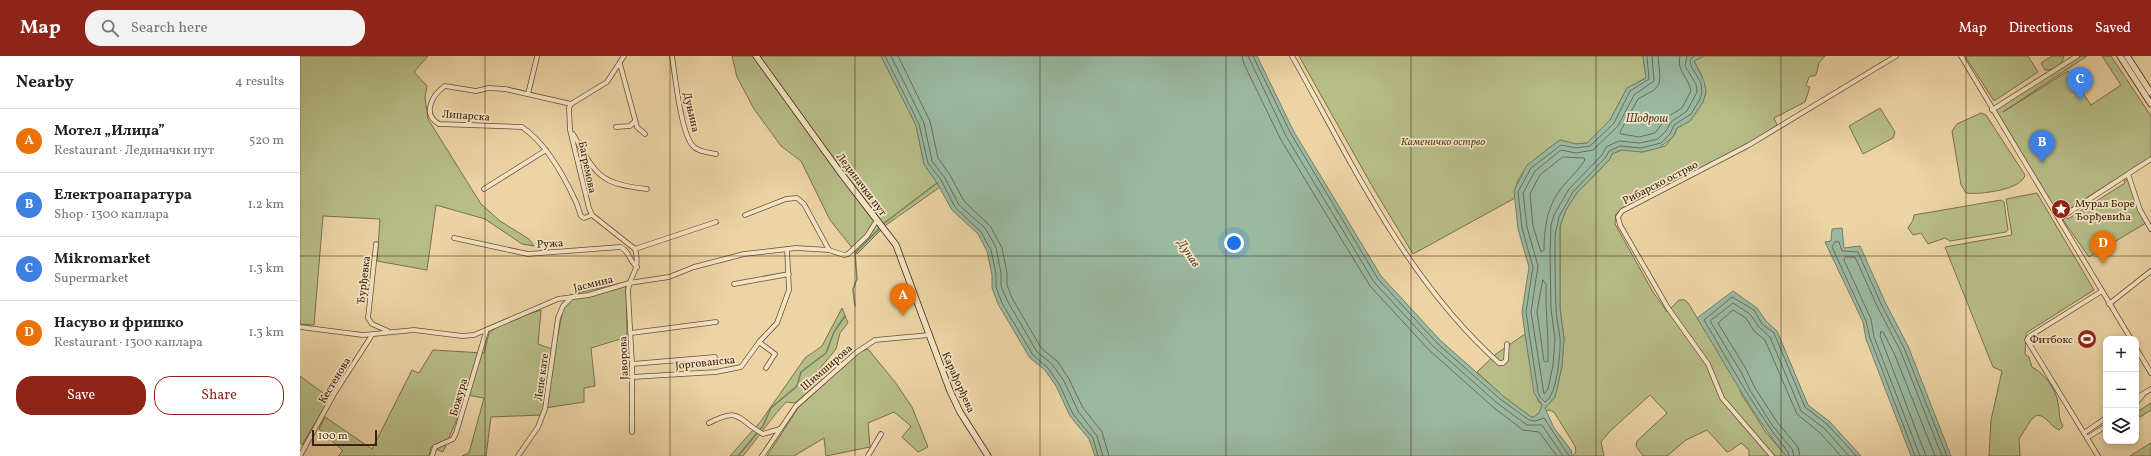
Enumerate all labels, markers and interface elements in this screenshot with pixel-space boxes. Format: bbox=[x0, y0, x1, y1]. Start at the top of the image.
search box bbox=[85, 10, 365, 46]
text: Map bbox=[20, 15, 61, 41]
icon: search bbox=[99, 17, 121, 39]
text: Search here bbox=[131, 18, 208, 39]
text: Map bbox=[1959, 19, 1987, 38]
text: Directions bbox=[2009, 19, 2073, 38]
text: Saved bbox=[2095, 19, 2131, 38]
pin: C bbox=[2067, 67, 2093, 100]
text: Nearby bbox=[16, 71, 74, 94]
text: 4 results bbox=[235, 73, 284, 91]
street label: Дуњина bbox=[679, 91, 703, 134]
street label: Липарска bbox=[441, 107, 491, 126]
water label: Шодрош bbox=[1626, 111, 1668, 127]
text: Мотел „Илиџа” bbox=[54, 121, 165, 142]
pin: B bbox=[2029, 130, 2055, 163]
text: A bbox=[24, 132, 34, 150]
text: 520 m bbox=[249, 132, 284, 150]
park label: Каменичко острво bbox=[1401, 135, 1485, 150]
street label: Багремова bbox=[574, 140, 599, 195]
text: Restaurant · Лединачки пут bbox=[54, 142, 214, 160]
street label: Лединачки пут bbox=[832, 150, 890, 220]
street label: Рибарско острво bbox=[1620, 158, 1701, 209]
text: Електроапаратура bbox=[54, 185, 192, 206]
text: B bbox=[25, 196, 33, 214]
text: 1.2 km bbox=[248, 196, 284, 214]
place label: Мурал Боре Ђорђевића bbox=[2075, 197, 2135, 225]
place icon: Мурал Боре Ђорђевића bbox=[2050, 198, 2072, 220]
text: Shop · 1300 каплара bbox=[54, 206, 169, 224]
pin: D bbox=[2090, 231, 2116, 264]
your location bbox=[1224, 233, 1244, 253]
street label: Ружа bbox=[536, 236, 564, 253]
water label: Дунав bbox=[1172, 236, 1203, 271]
text: Mikromarket bbox=[54, 249, 151, 270]
street label: Ђурђевка bbox=[354, 255, 375, 305]
text: C bbox=[25, 260, 33, 278]
text: 1.3 km bbox=[249, 260, 284, 278]
text: Supermarket bbox=[54, 270, 129, 288]
street label: Јасмина bbox=[572, 272, 615, 296]
pin: A bbox=[890, 283, 916, 316]
text: Насуво и фришко bbox=[54, 313, 184, 334]
text: D bbox=[24, 324, 34, 342]
text: 1.3 km bbox=[249, 324, 284, 342]
sports icon: Фитбокс bbox=[2076, 328, 2098, 350]
place label: Фитбокс bbox=[2030, 333, 2073, 348]
text: Restaurant · 1300 каплара bbox=[54, 334, 203, 352]
street label: Јаворова bbox=[616, 335, 633, 380]
map controls bbox=[2103, 336, 2139, 444]
button: + bbox=[2103, 336, 2139, 372]
street label: Шимширова bbox=[798, 341, 857, 395]
street label: Карађорђева bbox=[937, 350, 978, 416]
street label: Лепе кате bbox=[532, 352, 553, 402]
street label: Јоргованска bbox=[674, 353, 736, 374]
street label: Кестенова bbox=[316, 354, 355, 407]
button: − bbox=[2103, 372, 2139, 408]
button: Save bbox=[16, 376, 146, 415]
button: Share bbox=[154, 376, 284, 415]
street label: Божура bbox=[447, 376, 472, 418]
button: layers bbox=[2103, 408, 2139, 444]
scale bar bbox=[312, 428, 377, 447]
text: 100 m bbox=[318, 429, 348, 444]

